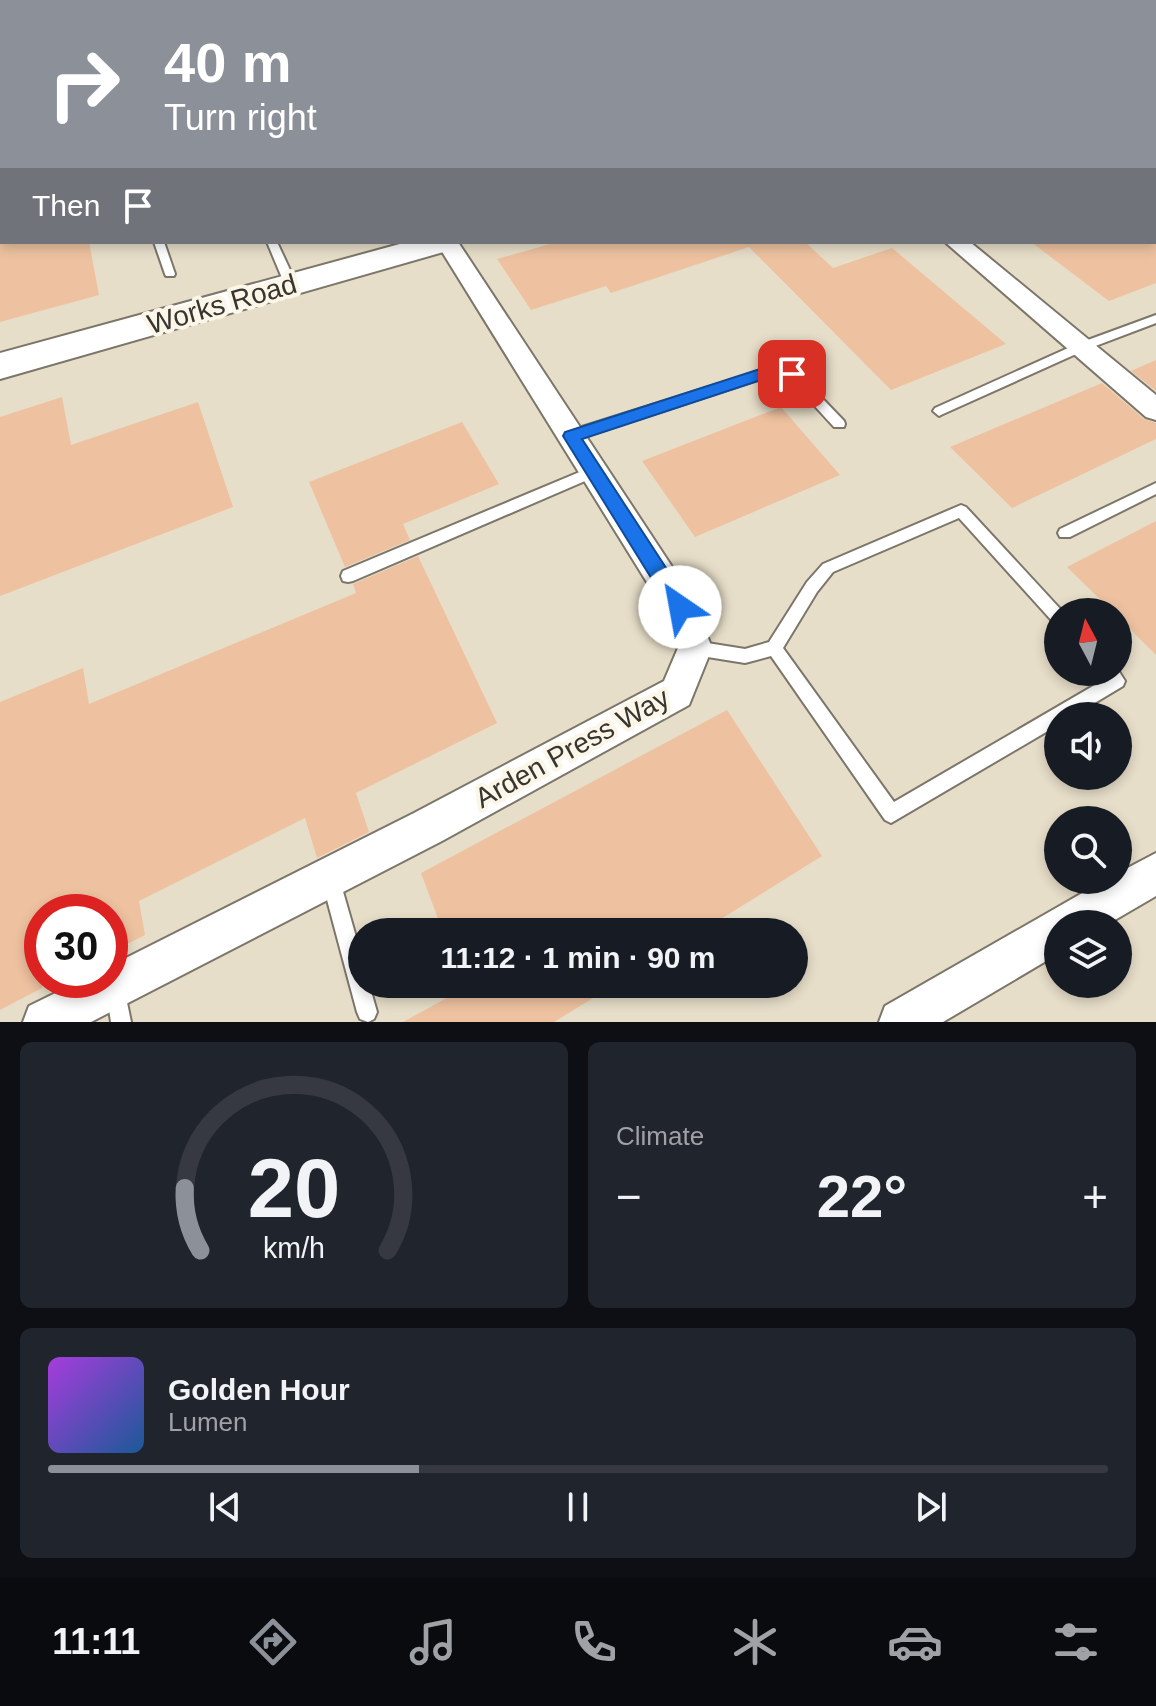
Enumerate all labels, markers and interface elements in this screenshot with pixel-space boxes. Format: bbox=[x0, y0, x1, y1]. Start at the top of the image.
text: 40 m bbox=[164, 31, 292, 94]
icon: right bbox=[32, 32, 136, 136]
text: Turn right bbox=[164, 97, 317, 138]
icon: arrive bbox=[116, 184, 160, 228]
text: Then bbox=[32, 189, 100, 222]
street label: Works Road bbox=[144, 268, 300, 340]
pin bbox=[758, 340, 826, 408]
icon: arrive bbox=[770, 352, 814, 396]
position arrow bbox=[638, 565, 722, 649]
north arrow bbox=[1044, 598, 1132, 686]
map controls bbox=[1044, 598, 1132, 998]
street label: Arden Press Way bbox=[470, 682, 674, 814]
button: sound bbox=[1044, 702, 1132, 790]
button: search bbox=[1044, 806, 1132, 894]
speed limit sign: 30 bbox=[24, 894, 128, 998]
button: layers bbox=[1044, 910, 1132, 998]
text: 11:12 · 1 min · 90 m bbox=[440, 941, 716, 974]
text: Climate bbox=[616, 1121, 704, 1151]
text: 20 bbox=[248, 1142, 340, 1235]
text: 22° bbox=[817, 1163, 907, 1230]
text: − bbox=[616, 1172, 642, 1221]
text: + bbox=[1082, 1172, 1108, 1221]
text: km/h bbox=[263, 1232, 325, 1264]
text: Golden Hour bbox=[168, 1373, 350, 1406]
text: Lumen bbox=[168, 1407, 248, 1437]
icon: previous bbox=[203, 1485, 247, 1529]
icon: pause bbox=[556, 1485, 600, 1529]
icon: next bbox=[909, 1485, 953, 1529]
icon: directions bbox=[245, 1614, 301, 1670]
icon: music bbox=[405, 1614, 461, 1670]
icon: phone bbox=[566, 1614, 622, 1670]
icon: climate bbox=[727, 1614, 783, 1670]
icon: car bbox=[887, 1614, 943, 1670]
icon: filters bbox=[1048, 1614, 1104, 1670]
text: 11:11 bbox=[52, 1621, 140, 1662]

